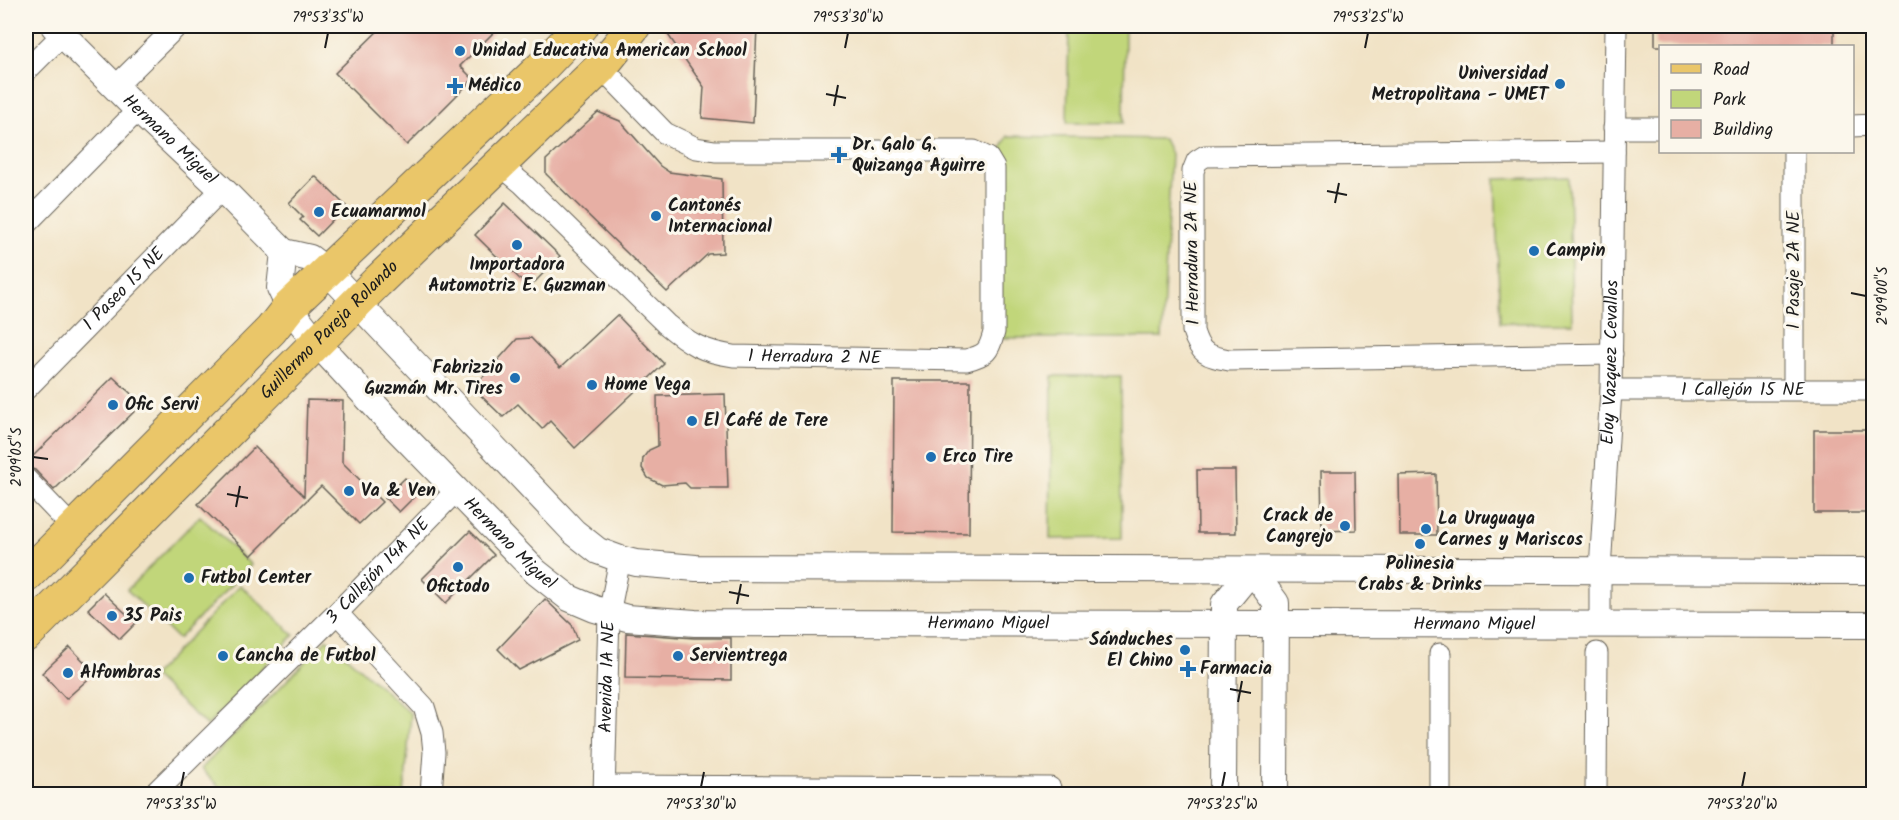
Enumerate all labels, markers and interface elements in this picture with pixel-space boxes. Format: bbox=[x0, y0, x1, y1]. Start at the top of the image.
text: 79°53'35"W bbox=[292, 6, 364, 30]
text: 79°53'30"W bbox=[813, 6, 884, 30]
text: 79°53'25"W bbox=[1332, 6, 1404, 30]
place label: Unidad Educativa American School bbox=[472, 37, 747, 66]
marker: Unidad Educativa American School bbox=[453, 44, 467, 58]
legend bbox=[1659, 45, 1854, 153]
text: Road bbox=[1713, 56, 1750, 85]
place label: Universidad Metropolitana - UMET bbox=[1372, 60, 1550, 110]
place label: Médico bbox=[468, 72, 521, 101]
marker: Médico bbox=[446, 77, 464, 95]
marker: Universidad Metropolitana - UMET bbox=[1553, 77, 1567, 91]
text: Park bbox=[1713, 86, 1746, 115]
street label: Hermano Miguel bbox=[115, 87, 224, 192]
text: Building bbox=[1713, 116, 1773, 145]
place label: Dr. Galo G. Quizanga Aguirre bbox=[852, 131, 985, 181]
marker: Dr. Galo G. Quizanga Aguirre bbox=[830, 146, 848, 164]
street label: 1 Herradura 2A NE bbox=[1177, 180, 1209, 325]
place label: Cantonés Internacional bbox=[668, 192, 772, 242]
place label: Ecuamarmol bbox=[331, 198, 426, 227]
marker: Ecuamarmol bbox=[312, 205, 326, 219]
marker: Cantonés Internacional bbox=[649, 209, 663, 223]
street label: 1 Pasaje 2A NE bbox=[1780, 210, 1809, 329]
place label: Campin bbox=[1546, 237, 1605, 266]
marker: Importadora Automotriz E. Guzman bbox=[510, 238, 524, 252]
street label: 1 Paseo 15 NE bbox=[76, 240, 172, 338]
marker: Campin bbox=[1527, 244, 1541, 258]
place label: Importadora Automotriz E. Guzman bbox=[428, 251, 606, 301]
street label: Guillermo Pareja Rolando bbox=[253, 254, 406, 407]
text: 2°09'00"S bbox=[1871, 267, 1895, 325]
street label: Eloy Vazquez Cevallos bbox=[1593, 279, 1627, 446]
street label: 1 Herradura 2 NE bbox=[748, 342, 882, 373]
place label: Fabrizzio Guzmán Mr. Tires bbox=[364, 354, 504, 404]
marker: Fabrizzio Guzmán Mr. Tires bbox=[508, 371, 522, 385]
place label: Home Vega bbox=[604, 371, 691, 400]
street label: 1 Callejón 15 NE bbox=[1681, 376, 1805, 405]
marker: Home Vega bbox=[585, 378, 599, 392]
place label: Ofic Servi bbox=[125, 391, 199, 420]
marker: Ofic Servi bbox=[106, 398, 120, 412]
place label: El Café de Tere bbox=[704, 407, 828, 436]
marker: El Café de Tere bbox=[685, 414, 699, 428]
text: 2°09'05"S bbox=[5, 427, 29, 487]
place label: Erco Tire bbox=[943, 443, 1013, 472]
marker: Erco Tire bbox=[924, 450, 938, 464]
place label: Va & Ven bbox=[361, 477, 436, 506]
marker: Va & Ven bbox=[342, 484, 356, 498]
street label: Hermano Miguel bbox=[456, 490, 563, 597]
place label: Crack de Cangrejo bbox=[1263, 502, 1333, 552]
place label: La Uruguaya Carnes y Mariscos bbox=[1438, 505, 1584, 555]
street label: 3 Callejón 14A NE bbox=[319, 511, 437, 631]
marker: Crack de Cangrejo bbox=[1338, 519, 1352, 533]
marker: La Uruguaya Carnes y Mariscos bbox=[1419, 522, 1433, 536]
marker: Polinesia Crabs & Drinks bbox=[1413, 537, 1427, 551]
place label: Polinesia Crabs & Drinks bbox=[1358, 550, 1483, 600]
marker: Ofictodo bbox=[451, 560, 465, 574]
place label: Futbol Center bbox=[201, 564, 313, 593]
marker: Futbol Center bbox=[182, 571, 196, 585]
place label: Ofictodo bbox=[426, 573, 490, 602]
place label: 35 Pais bbox=[123, 602, 183, 631]
marker: 35 Pais bbox=[105, 609, 119, 623]
street label: Hermano Miguel bbox=[927, 609, 1050, 638]
street label: Hermano Miguel bbox=[1413, 610, 1536, 639]
street label: Avenida 1A NE bbox=[591, 620, 623, 733]
place label: Sánduches El Chino bbox=[1089, 626, 1174, 676]
place label: Cancha de Futbol bbox=[235, 642, 376, 671]
place label: Servientrega bbox=[690, 642, 788, 671]
marker: Sánduches El Chino bbox=[1178, 643, 1192, 657]
marker: Cancha de Futbol bbox=[216, 649, 230, 663]
marker: Servientrega bbox=[671, 649, 685, 663]
place label: Farmacia bbox=[1200, 655, 1272, 684]
place label: Alfombras bbox=[80, 659, 162, 688]
marker: Farmacia bbox=[1181, 662, 1195, 676]
marker: Alfombras bbox=[61, 666, 75, 680]
text: 79°53'35"W bbox=[145, 793, 217, 817]
text: 79°53'30"W bbox=[666, 793, 737, 817]
text: 79°53'25"W bbox=[1186, 793, 1258, 817]
text: 79°53'20"W bbox=[1706, 793, 1778, 817]

